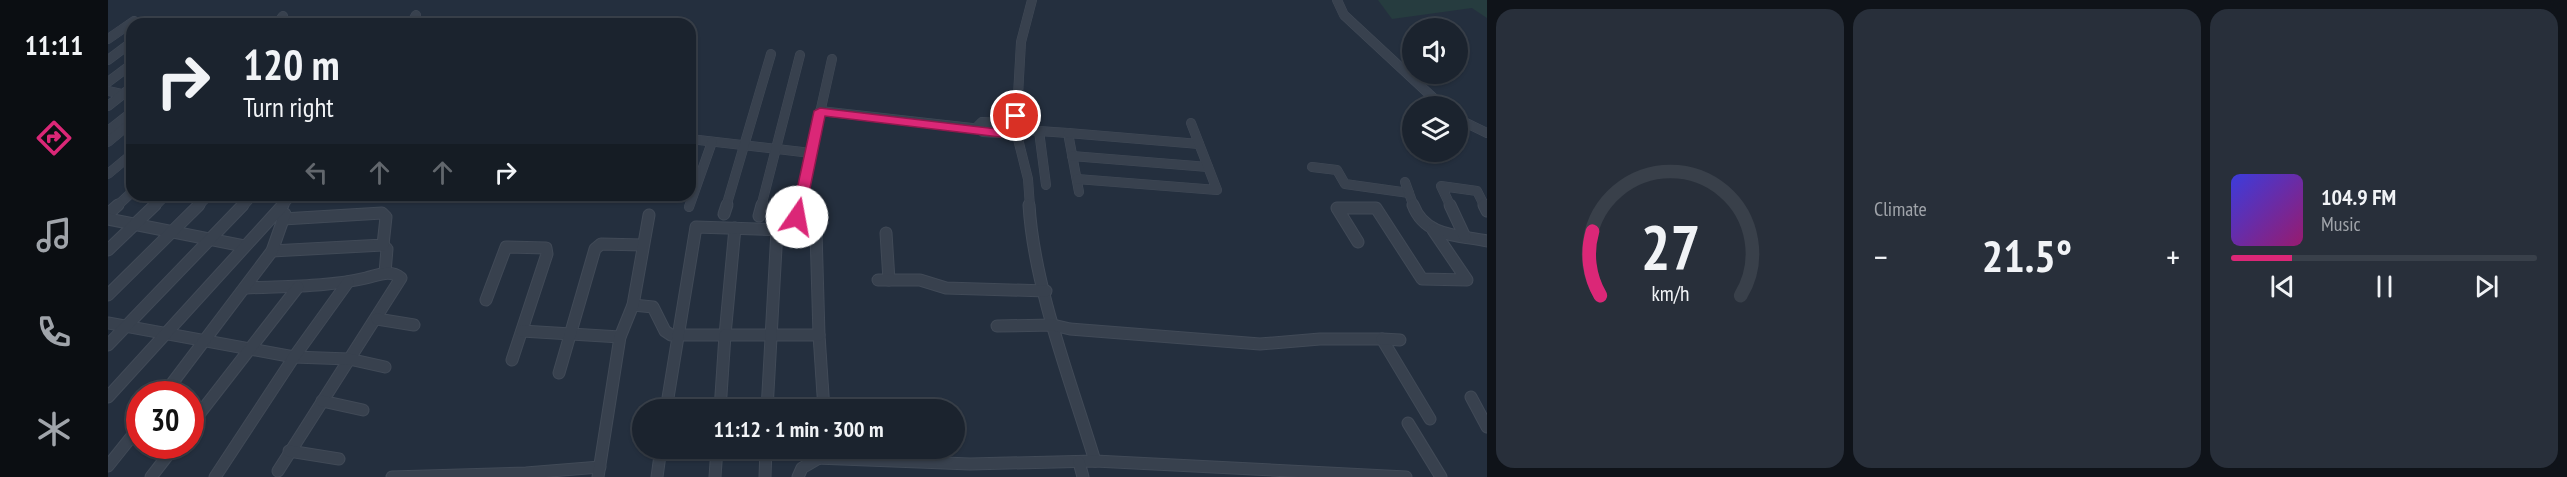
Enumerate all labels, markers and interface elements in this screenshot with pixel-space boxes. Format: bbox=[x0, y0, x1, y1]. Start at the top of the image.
map controls bbox=[1402, 18, 1468, 162]
button: sound bbox=[1402, 18, 1468, 84]
text: 11:11 bbox=[25, 28, 83, 62]
text: 120 m bbox=[243, 37, 340, 92]
icon: right bbox=[144, 42, 222, 120]
text: Turn right bbox=[243, 90, 334, 124]
pin bbox=[990, 90, 1041, 141]
button: layers bbox=[1402, 96, 1468, 162]
icon: arrive bbox=[999, 99, 1032, 132]
icon: directions bbox=[33, 117, 75, 159]
icon: left bbox=[300, 156, 333, 189]
icon: ahead bbox=[363, 156, 396, 189]
icon: ahead bbox=[426, 156, 459, 189]
icon: right bbox=[489, 156, 522, 189]
text: 104.9 FM bbox=[2321, 183, 2396, 211]
position arrow bbox=[765, 185, 829, 249]
text: Climate bbox=[1874, 196, 1927, 222]
text: 27 bbox=[1640, 206, 1700, 287]
text: Music bbox=[2321, 211, 2361, 237]
icon: music bbox=[33, 214, 75, 256]
text: 21.5° bbox=[1982, 226, 2072, 284]
text: − bbox=[1874, 235, 1888, 278]
text: + bbox=[2166, 235, 2180, 278]
icon: previous bbox=[2266, 270, 2299, 303]
icon: pause bbox=[2368, 270, 2401, 303]
icon: next bbox=[2470, 270, 2503, 303]
text: km/h bbox=[1651, 279, 1689, 307]
icon: phone bbox=[33, 311, 75, 353]
speed limit sign: 30 bbox=[126, 381, 204, 459]
icon: climate bbox=[33, 408, 75, 450]
text: 11:12 · 1 min · 300 m bbox=[713, 415, 884, 443]

